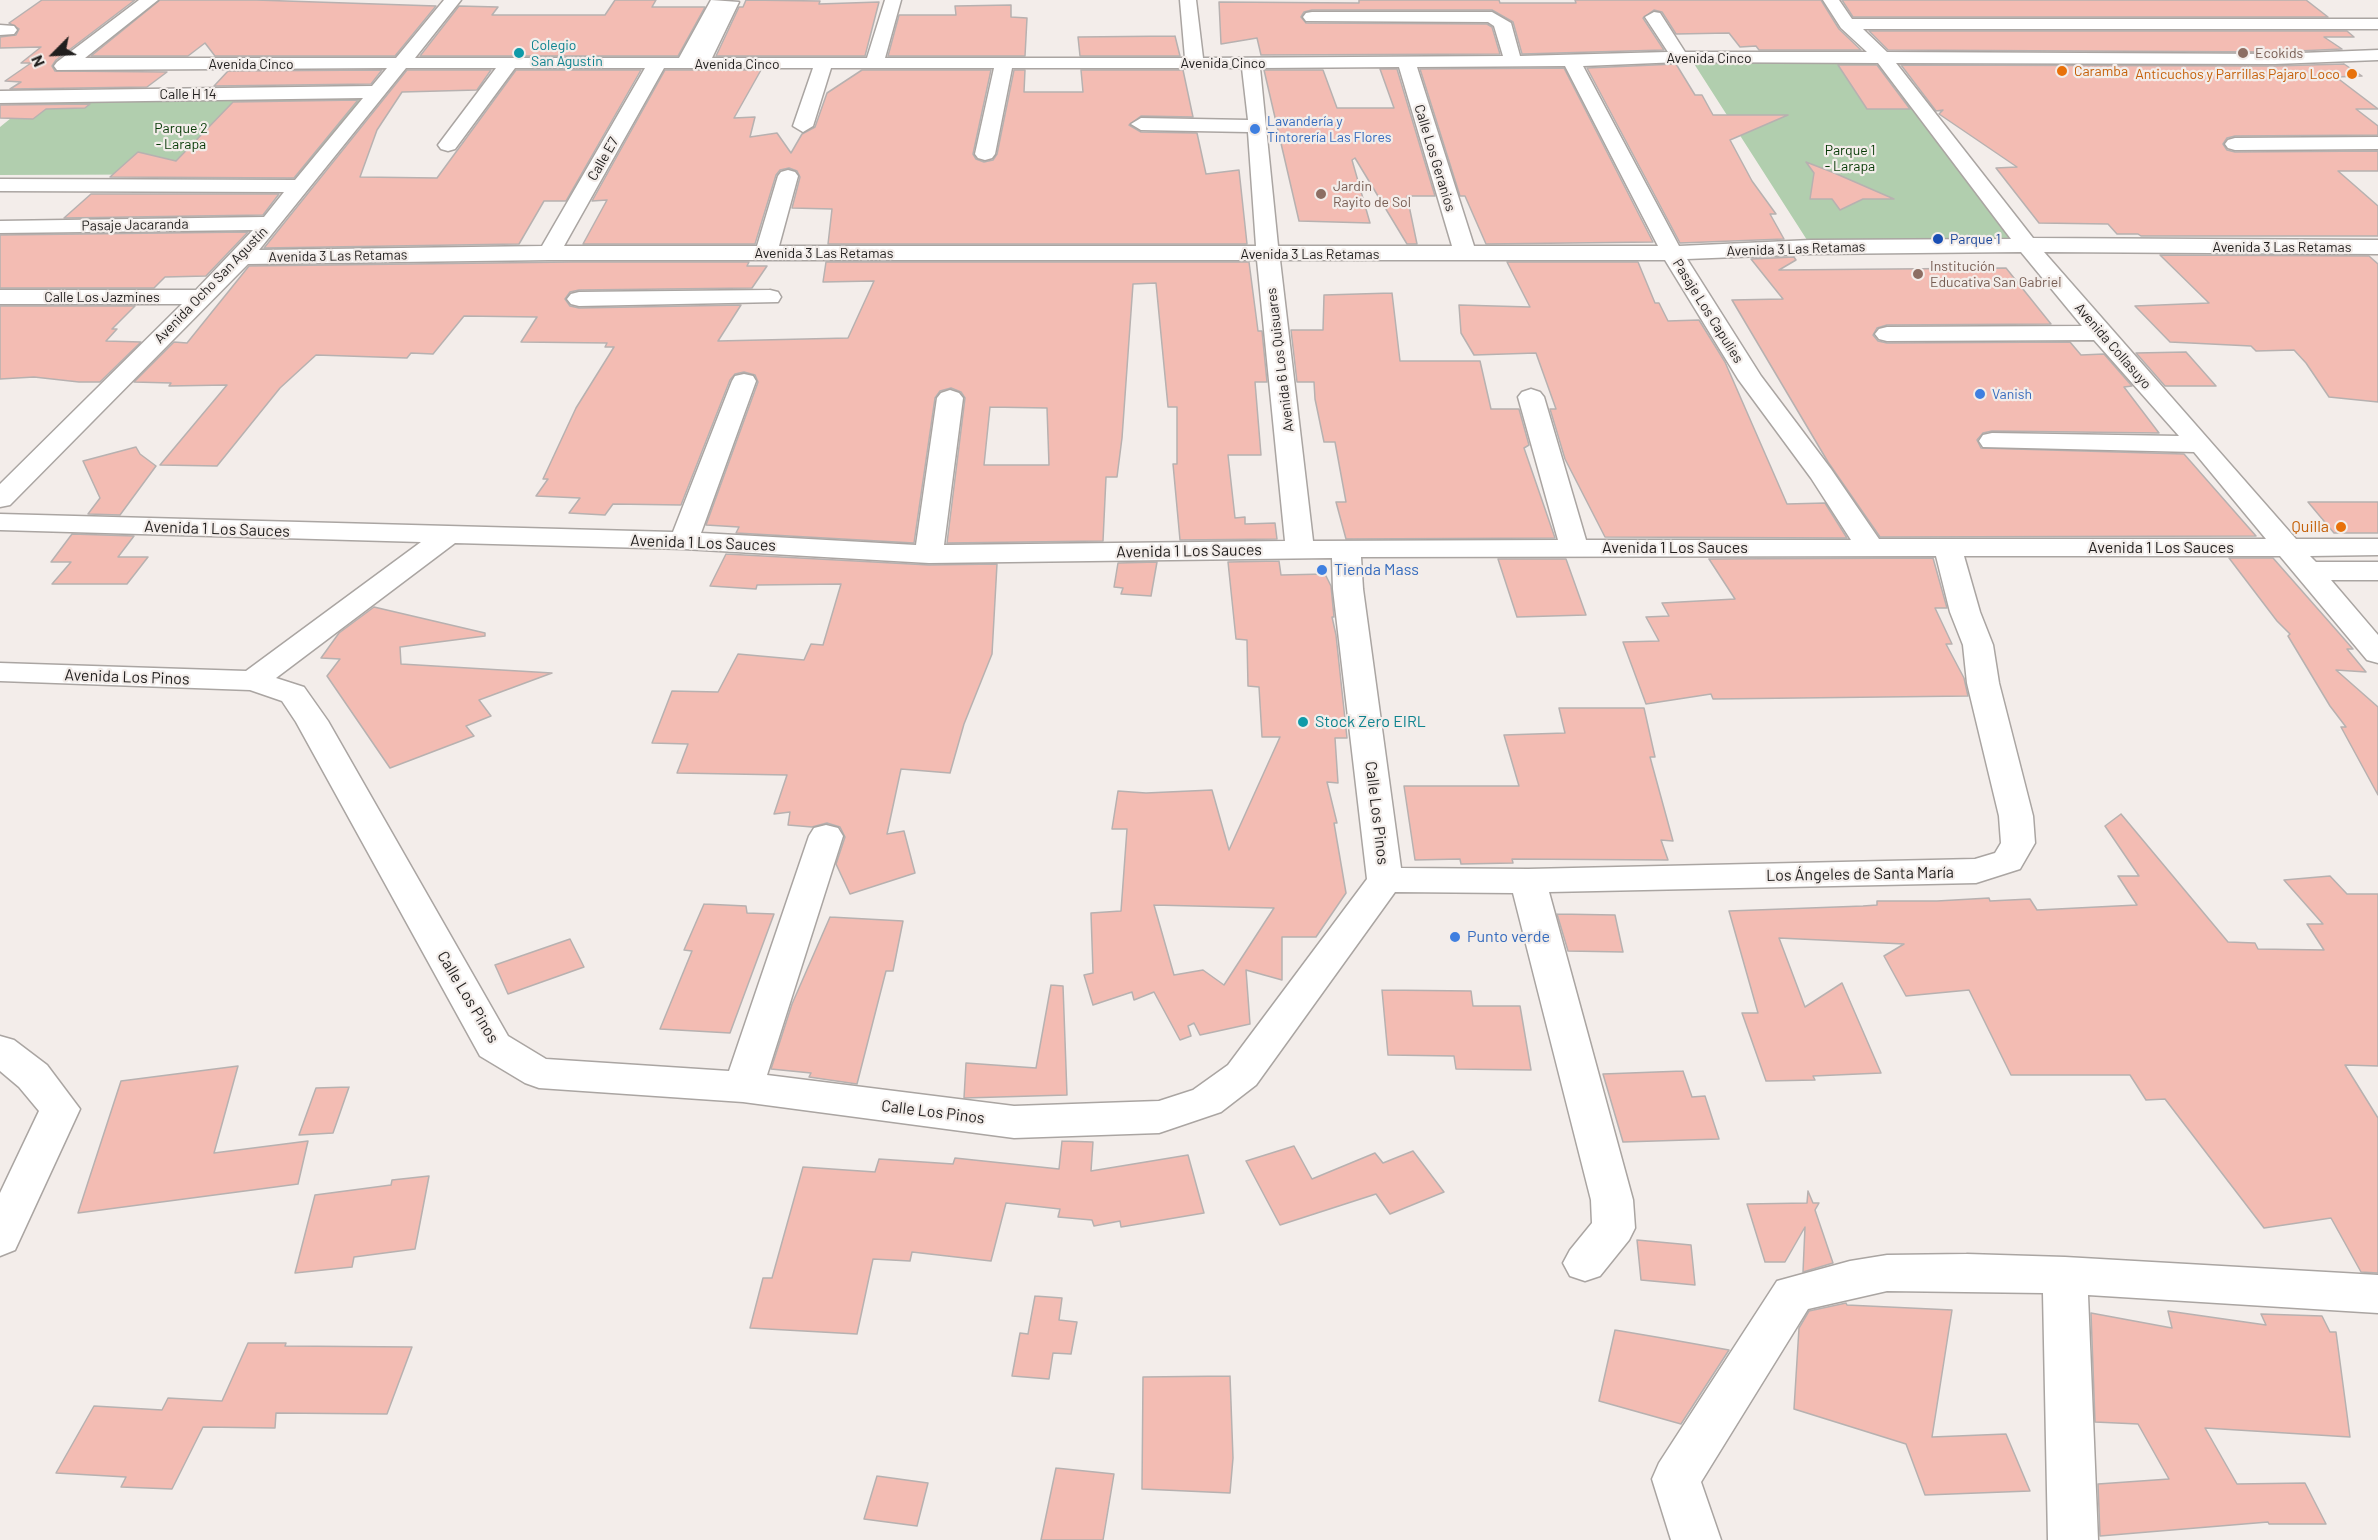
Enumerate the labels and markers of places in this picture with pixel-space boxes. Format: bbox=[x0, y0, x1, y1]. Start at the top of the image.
place label: Colegio San Agustin bbox=[531, 37, 603, 70]
place label: Ecokids bbox=[2255, 45, 2303, 61]
marker: Colegio San Agustin bbox=[512, 46, 526, 60]
marker: Ecokids bbox=[2236, 46, 2250, 60]
place label: Caramba bbox=[2074, 63, 2128, 79]
marker: Caramba bbox=[2055, 64, 2069, 78]
place label: Anticuchos y Parrillas Pajaro Loco bbox=[2135, 66, 2340, 82]
marker: Anticuchos y Parrillas Pajaro Loco bbox=[2345, 67, 2359, 81]
place label: Lavandería y Tintorería Las Flores bbox=[1267, 113, 1391, 146]
marker: Lavandería y Tintorería Las Flores bbox=[1248, 122, 1262, 136]
place label: Jardin Rayito de Sol bbox=[1333, 178, 1411, 210]
marker: Jardin Rayito de Sol bbox=[1314, 187, 1328, 201]
place label: Parque 1 bbox=[1950, 231, 2001, 247]
marker: Parque 1 bbox=[1931, 232, 1945, 246]
place label: Institución Educativa San Gabriel bbox=[1930, 258, 2061, 290]
marker: Institución Educativa San Gabriel bbox=[1911, 267, 1925, 281]
place label: Vanish bbox=[1992, 386, 2032, 402]
marker: Vanish bbox=[1973, 387, 1987, 401]
place label: Quilla bbox=[2292, 517, 2329, 537]
marker: Quilla bbox=[2334, 520, 2348, 534]
place label: Tienda Mass bbox=[1334, 560, 1419, 580]
marker: Tienda Mass bbox=[1315, 563, 1329, 577]
place label: Stock Zero EIRL bbox=[1315, 712, 1426, 732]
marker: Stock Zero EIRL bbox=[1296, 715, 1310, 729]
place label: Punto verde bbox=[1467, 927, 1550, 947]
marker: Punto verde bbox=[1448, 930, 1462, 944]

